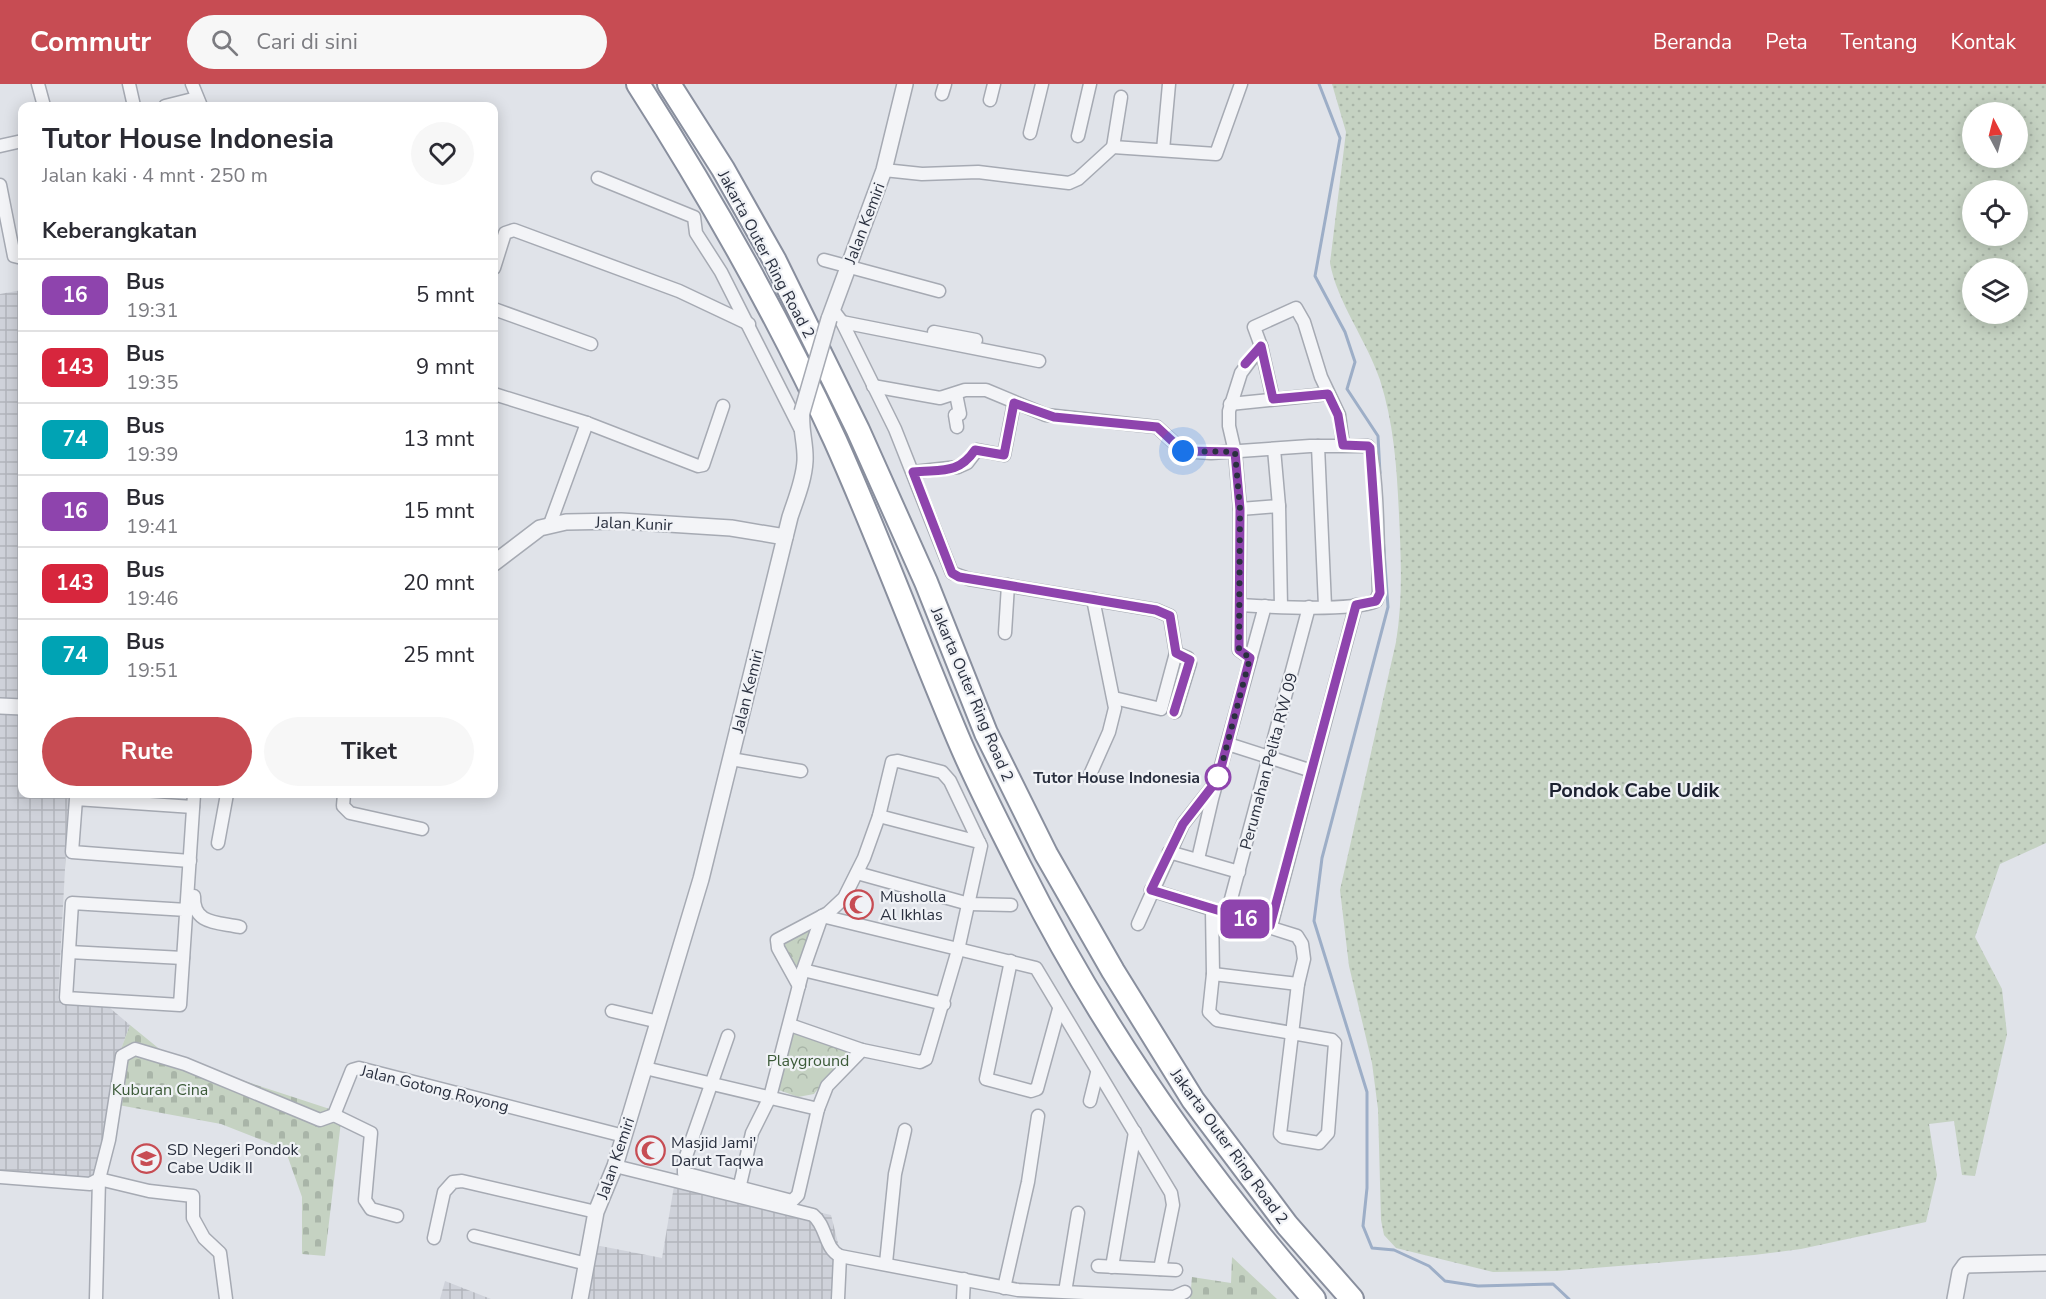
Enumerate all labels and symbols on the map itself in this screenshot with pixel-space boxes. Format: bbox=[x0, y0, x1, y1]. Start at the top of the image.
north arrow bbox=[1962, 102, 2028, 168]
street label: Jakarta Outer Ring Road 2 bbox=[712, 166, 820, 342]
street label: Jalan Kemiri bbox=[839, 180, 890, 268]
your location bbox=[1168, 436, 1198, 466]
street label: Jalan Kunir bbox=[594, 512, 673, 536]
street label: Jakarta Outer Ring Road 2 bbox=[925, 603, 1019, 785]
street label: Jalan Kemiri bbox=[727, 647, 769, 736]
street label: Perumahan Pelita RW 09 bbox=[1235, 670, 1303, 852]
marker: Tutor House Indonesia bbox=[1205, 764, 1231, 790]
place label: Tutor House Indonesia bbox=[1033, 767, 1200, 789]
district label: Pondok Cabe Udik bbox=[1549, 777, 1720, 804]
place label: Musholla Al Ikhlas bbox=[880, 886, 946, 926]
mosque icon: Musholla Al Ikhlas bbox=[843, 889, 875, 921]
line badge: 16 bbox=[1218, 900, 1272, 938]
park label: Playground bbox=[767, 1050, 849, 1072]
street label: Jalan Gotong Royong bbox=[357, 1060, 511, 1118]
street label: Jakarta Outer Ring Road 2 bbox=[1165, 1063, 1293, 1229]
park label: Kuburan Cina bbox=[112, 1079, 208, 1101]
street label: Jalan Kemiri bbox=[591, 1114, 640, 1203]
place label: Masjid Jami' Darut Taqwa bbox=[671, 1132, 764, 1172]
mosque icon: Masjid Jami' Darut Taqwa bbox=[634, 1135, 666, 1167]
place label: SD Negeri Pondok Cabe Udik II bbox=[167, 1139, 300, 1179]
school or university icon: SD Negeri Pondok Cabe Udik II bbox=[130, 1142, 162, 1174]

